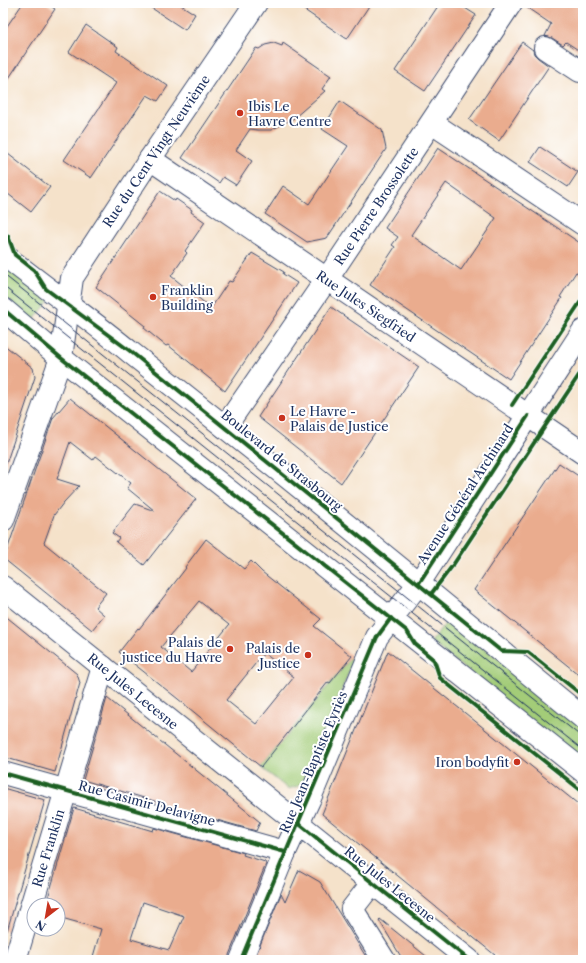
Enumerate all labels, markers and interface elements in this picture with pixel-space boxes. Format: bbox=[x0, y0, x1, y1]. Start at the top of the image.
street label: Rue du Cent Vingt Neuvième bbox=[99, 72, 213, 230]
place label: Ibis Le Havre Centre bbox=[248, 98, 331, 129]
marker: Ibis Le Havre Centre bbox=[235, 108, 245, 118]
street label: Rue Pierre Brossolette bbox=[331, 144, 421, 268]
street label: Rue Jules Siegfried bbox=[313, 267, 419, 345]
place label: Franklin Building bbox=[161, 282, 213, 313]
marker: Franklin Building bbox=[148, 292, 158, 302]
place label: Le Havre - Palais de Justice bbox=[290, 403, 388, 434]
street label: Boulevard de Strasbourg bbox=[218, 406, 346, 514]
marker: Le Havre - Palais de Justice bbox=[277, 413, 287, 423]
street label: Avenue Général Archinard bbox=[413, 421, 516, 568]
place label: Palais de justice du Havre bbox=[120, 634, 222, 665]
place label: Palais de Justice bbox=[246, 640, 300, 671]
marker: Palais de justice du Havre bbox=[225, 644, 235, 654]
street label: Rue Jules Lecesne bbox=[84, 650, 182, 732]
marker: Palais de Justice bbox=[303, 650, 313, 660]
street label: Rue Jean-Baptiste Eyriès bbox=[276, 688, 350, 835]
place label: Iron bodyfit bbox=[436, 754, 509, 770]
marker: Iron bodyfit bbox=[512, 757, 522, 767]
street label: Rue Casimir Delavigne bbox=[77, 777, 217, 829]
street label: Rue Franklin bbox=[29, 807, 67, 889]
street label: Rue Jules Lecesne bbox=[341, 843, 439, 925]
north arrow bbox=[26, 897, 66, 937]
text: N bbox=[33, 917, 49, 934]

